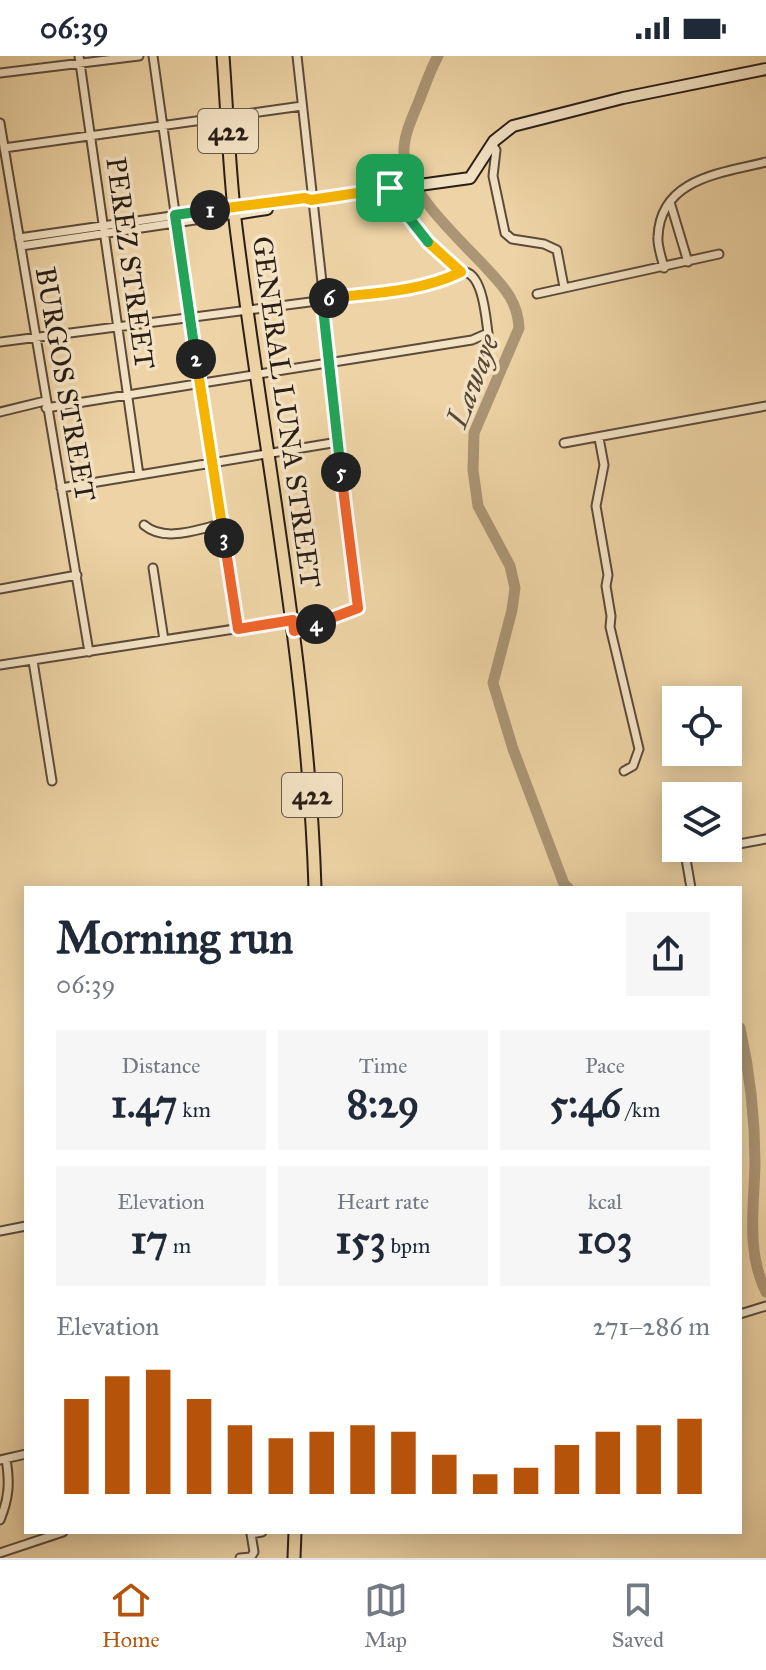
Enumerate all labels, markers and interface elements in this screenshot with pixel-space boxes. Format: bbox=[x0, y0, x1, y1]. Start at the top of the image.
text: 06:39 bbox=[40, 10, 109, 46]
road number: 422 bbox=[198, 109, 258, 153]
pin bbox=[356, 154, 424, 222]
street label: PEREZ STREET bbox=[98, 155, 163, 371]
icon: arrive bbox=[368, 166, 412, 210]
pin: 1 bbox=[190, 190, 230, 230]
text: 1 bbox=[206, 196, 214, 223]
street label: GENERAL LUNA STREET bbox=[245, 234, 329, 590]
street label: BURGOS STREET bbox=[28, 264, 103, 504]
pin: 6 bbox=[309, 278, 349, 318]
text: 6 bbox=[323, 284, 335, 311]
water label: Lawaye bbox=[438, 329, 507, 434]
pin: 2 bbox=[176, 339, 216, 379]
text: 2 bbox=[191, 345, 201, 372]
pin: 5 bbox=[321, 452, 361, 492]
text: 5 bbox=[336, 458, 346, 485]
pin: 3 bbox=[204, 518, 244, 558]
text: 3 bbox=[220, 524, 228, 551]
pin: 4 bbox=[296, 604, 336, 644]
text: 4 bbox=[310, 610, 322, 637]
map controls bbox=[662, 686, 742, 862]
button: locate bbox=[662, 686, 742, 766]
road number: 422 bbox=[282, 773, 342, 817]
button: layers bbox=[662, 782, 742, 862]
text: Morning run bbox=[56, 911, 293, 965]
button: share bbox=[626, 912, 710, 996]
text: 06:39 bbox=[56, 968, 115, 1000]
text: Distance bbox=[122, 1052, 200, 1079]
text: Time bbox=[359, 1052, 407, 1079]
text: Pace bbox=[585, 1052, 625, 1079]
text: 1.47 bbox=[111, 1079, 177, 1128]
text: 8:29 bbox=[347, 1079, 419, 1128]
text: 5:46 bbox=[550, 1079, 621, 1128]
text: km bbox=[177, 1096, 211, 1123]
text: /km bbox=[621, 1096, 660, 1123]
text: Elevation bbox=[117, 1188, 205, 1215]
text: Heart rate bbox=[337, 1188, 429, 1215]
text: kcal bbox=[588, 1188, 622, 1215]
text: 17 bbox=[131, 1215, 168, 1264]
text: 153 bbox=[336, 1215, 386, 1264]
text: 103 bbox=[578, 1215, 632, 1264]
text: m bbox=[168, 1232, 191, 1259]
text: bpm bbox=[386, 1232, 430, 1259]
text: Elevation bbox=[56, 1310, 159, 1342]
text: 271–286 m bbox=[593, 1310, 710, 1342]
tab: Home bbox=[102, 1578, 160, 1653]
tab: Map bbox=[364, 1578, 408, 1653]
tab: Saved bbox=[612, 1578, 664, 1653]

